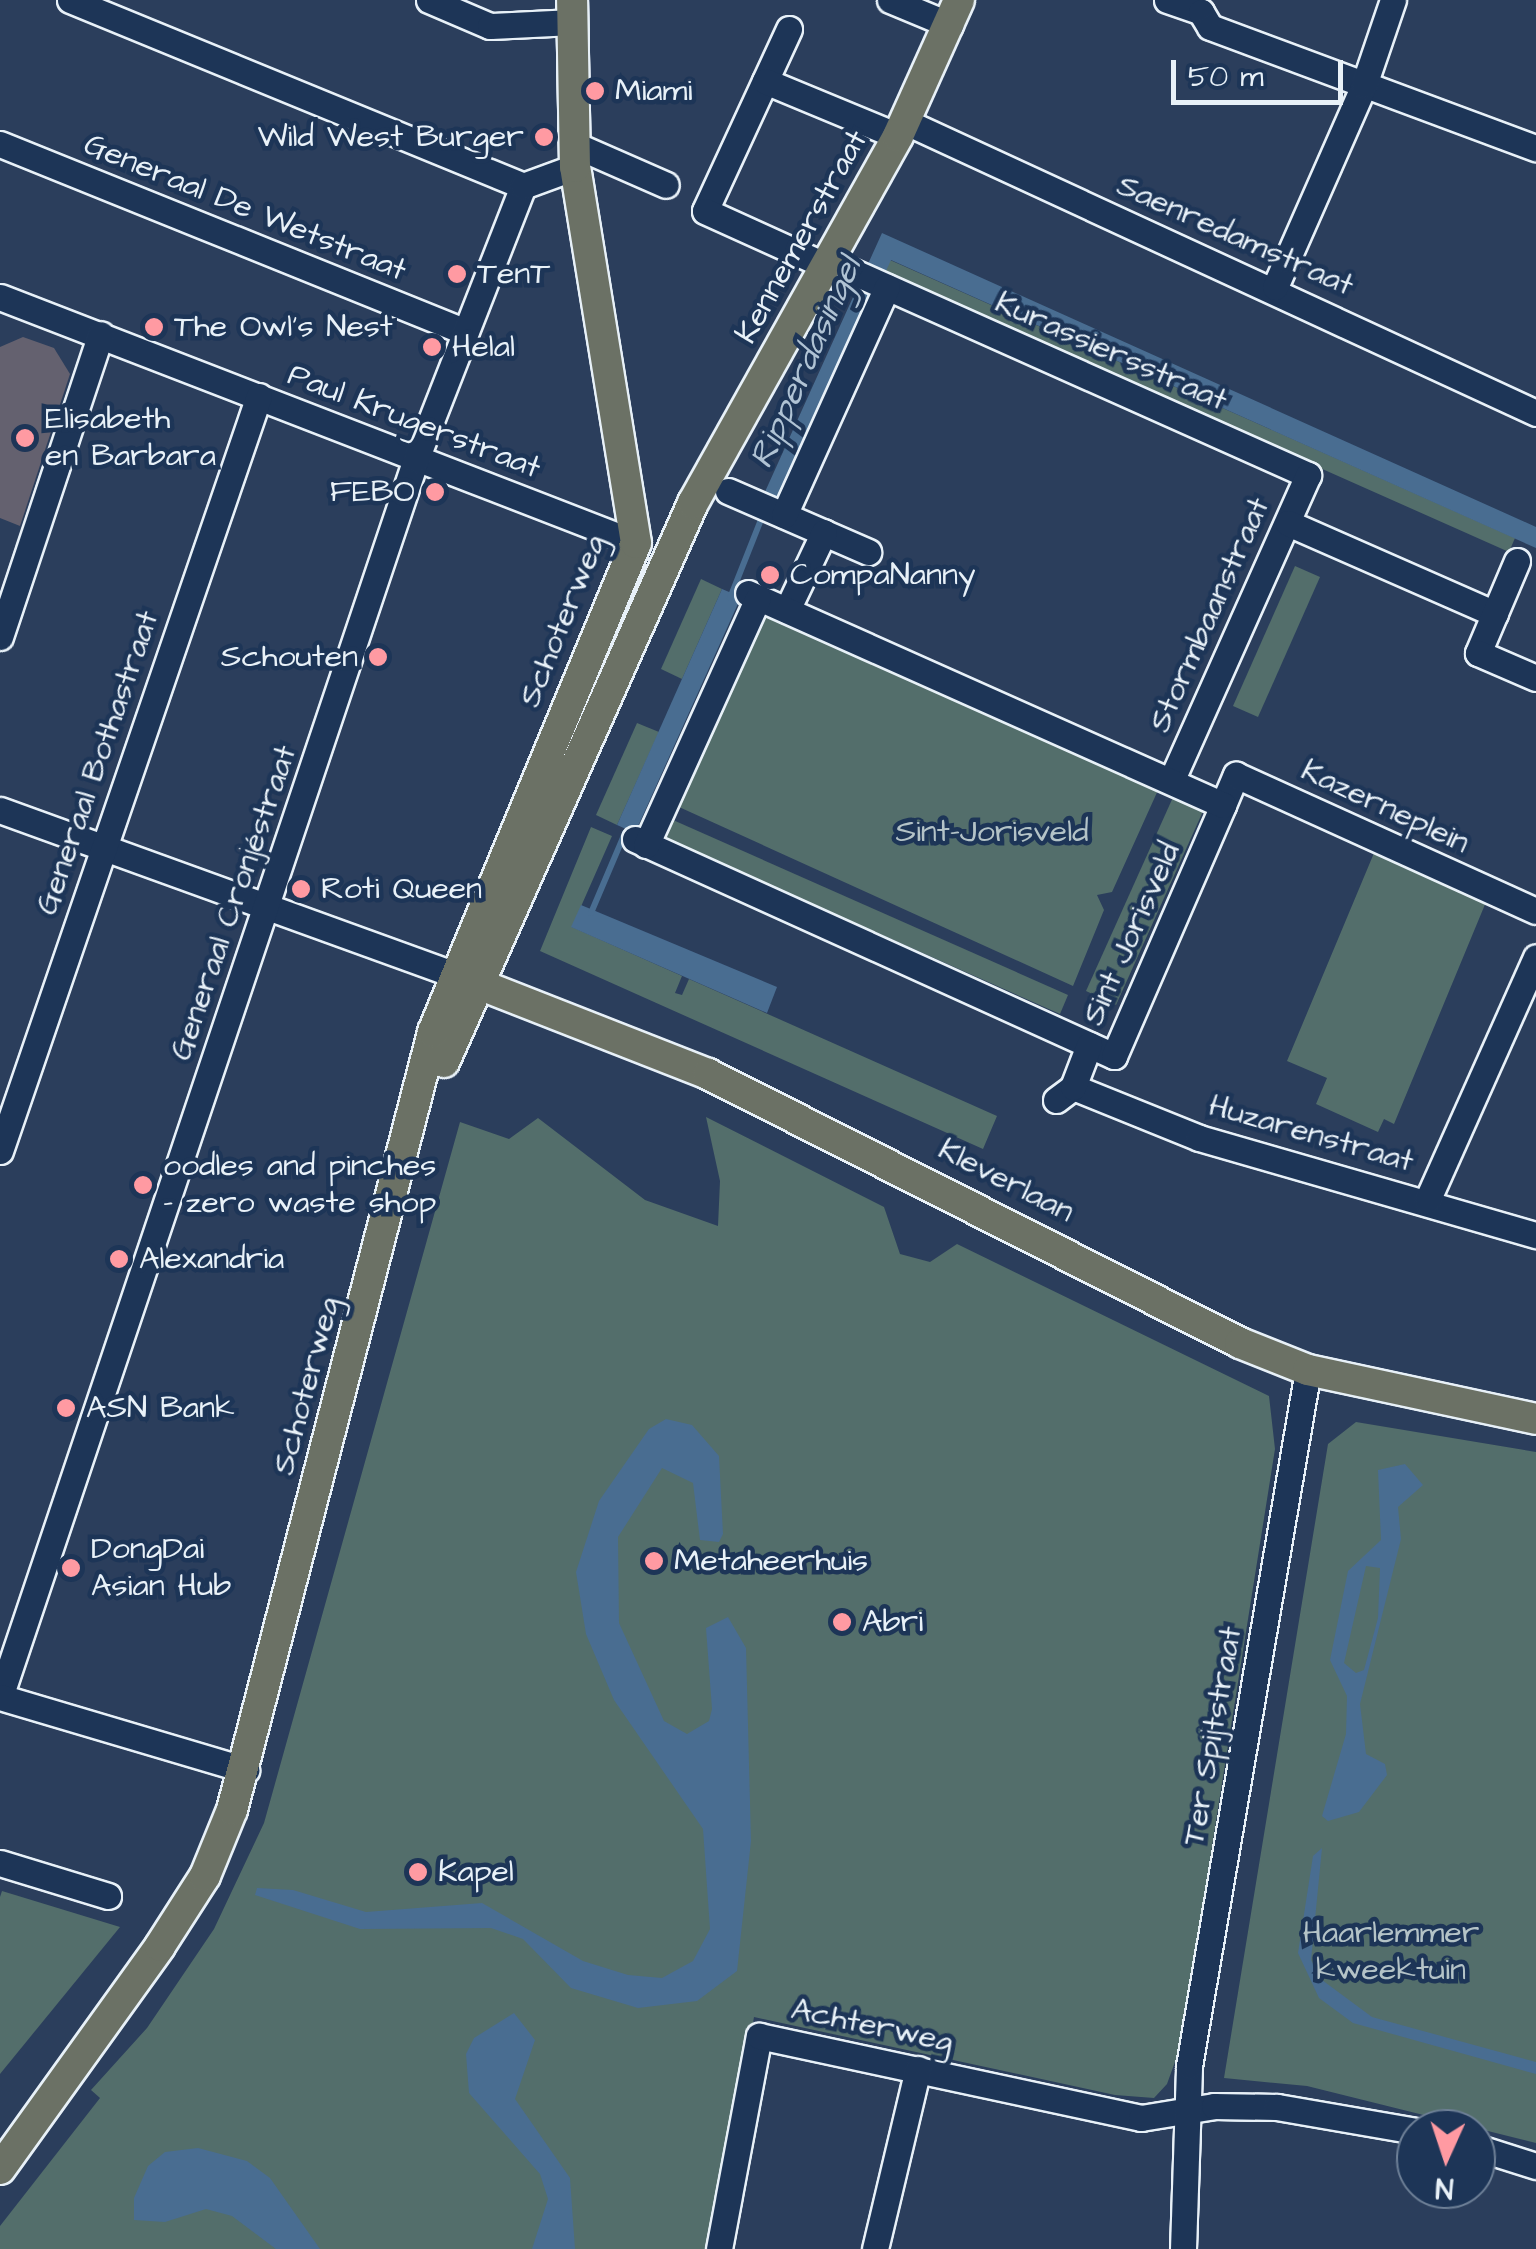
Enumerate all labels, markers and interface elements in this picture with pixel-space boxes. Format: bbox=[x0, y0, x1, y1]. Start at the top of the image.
scale bar bbox=[1176, 40, 1348, 102]
text: 50 m bbox=[1188, 56, 1264, 98]
place label: Miami bbox=[615, 72, 692, 110]
marker: Miami bbox=[584, 80, 606, 102]
place label: Wild West Burger bbox=[257, 118, 524, 156]
street label: Kennemerstraat bbox=[728, 124, 876, 350]
street label: Generaal De Wetstraat bbox=[78, 126, 412, 290]
marker: Wild West Burger bbox=[533, 126, 555, 148]
street label: Saenredamstraat bbox=[1111, 167, 1359, 305]
water label: Ripperdasingel bbox=[741, 251, 871, 475]
place label: TenT bbox=[477, 255, 550, 293]
marker: TenT bbox=[446, 263, 468, 285]
street label: Kurassiersstraat bbox=[989, 284, 1233, 420]
place label: The Owl’s Nest bbox=[174, 308, 393, 346]
marker: The Owl’s Nest bbox=[143, 316, 165, 338]
place label: Helal bbox=[452, 328, 515, 366]
marker: Helal bbox=[421, 336, 443, 358]
street label: Paul Krugerstraat bbox=[282, 356, 546, 488]
place label: Elisabeth en Barbara bbox=[45, 401, 216, 476]
marker: Elisabeth en Barbara bbox=[14, 427, 36, 449]
place label: FEBO bbox=[330, 473, 415, 511]
marker: FEBO bbox=[424, 481, 446, 503]
street label: Stormbaanstraat bbox=[1141, 492, 1279, 738]
street label: Schoterweg bbox=[511, 529, 615, 713]
place label: CompaNanny bbox=[790, 556, 976, 594]
marker: CompaNanny bbox=[759, 564, 781, 586]
street label: Generaal Bothastraat bbox=[28, 606, 168, 920]
place label: Schouten bbox=[221, 638, 358, 676]
marker: Schouten bbox=[367, 646, 389, 668]
street label: Generaal Cronjéstraat bbox=[162, 741, 306, 1065]
street label: Kazerneplein bbox=[1295, 751, 1475, 863]
park label: Sint-Jorisveld bbox=[895, 813, 1089, 851]
street label: Sint Jorisveld bbox=[1075, 837, 1189, 1031]
place label: Roti Queen bbox=[321, 870, 482, 908]
marker: Roti Queen bbox=[290, 878, 312, 900]
street label: Huzarenstraat bbox=[1204, 1086, 1418, 1182]
street label: Kleverlaan bbox=[932, 1131, 1080, 1231]
place label: oodles and pinches - zero waste shop bbox=[163, 1148, 436, 1223]
marker: oodles and pinches - zero waste shop bbox=[132, 1174, 154, 1196]
place label: Alexandria bbox=[139, 1240, 284, 1278]
marker: Alexandria bbox=[108, 1248, 130, 1270]
street label: Schoterweg bbox=[265, 1293, 349, 1479]
place label: ASN Bank bbox=[86, 1389, 235, 1427]
marker: ASN Bank bbox=[55, 1397, 77, 1419]
place label: DongDai Asian Hub bbox=[91, 1531, 231, 1606]
place label: Metaheerhuis bbox=[674, 1542, 868, 1580]
marker: Metaheerhuis bbox=[643, 1550, 665, 1572]
marker: DongDai Asian Hub bbox=[60, 1557, 82, 1579]
place label: Abri bbox=[862, 1603, 923, 1641]
marker: Abri bbox=[831, 1611, 853, 1633]
street label: Ter Spijtstraat bbox=[1175, 1623, 1251, 1849]
place label: Kapel bbox=[438, 1853, 514, 1891]
marker: Kapel bbox=[407, 1861, 429, 1883]
park label: Haarlemmer kweektuin bbox=[1303, 1915, 1479, 1990]
street label: Achterweg bbox=[788, 1990, 956, 2062]
north arrow bbox=[1396, 2109, 1496, 2209]
text: N bbox=[1435, 2168, 1454, 2207]

